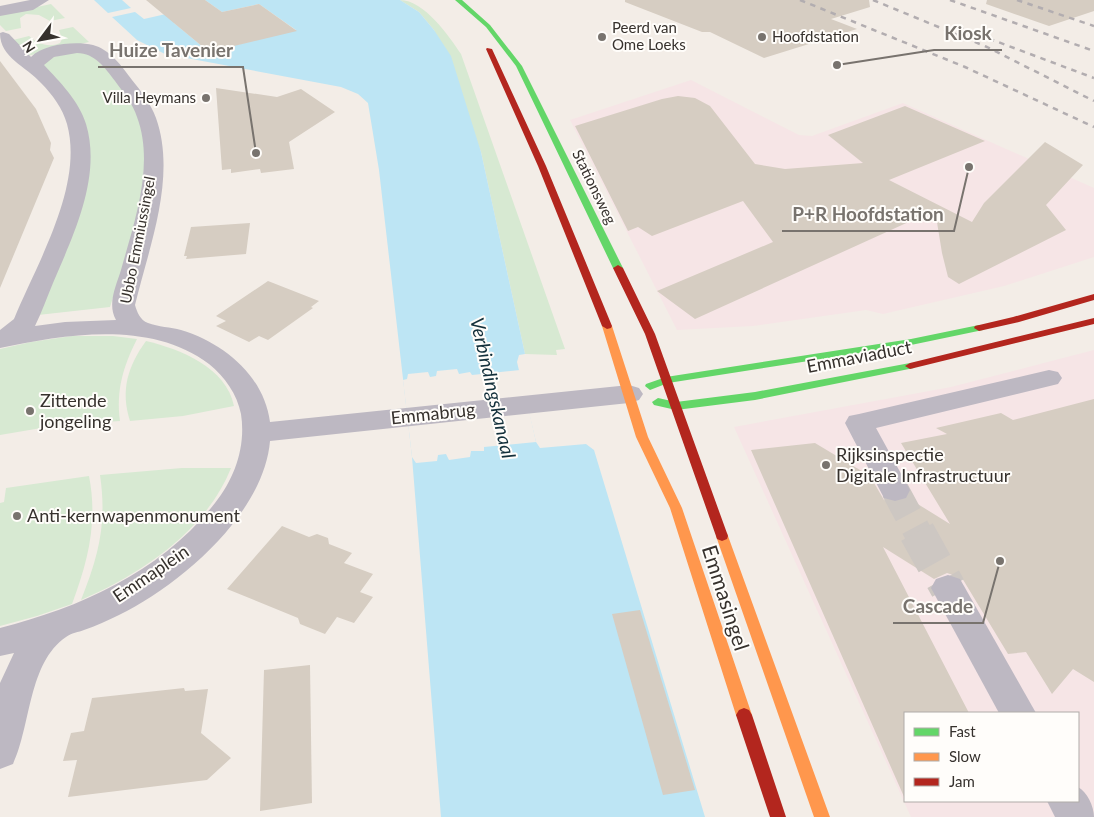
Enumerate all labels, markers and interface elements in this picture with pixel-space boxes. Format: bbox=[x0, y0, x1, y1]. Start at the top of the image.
north arrow bbox=[15, 15, 65, 65]
callout: Kiosk bbox=[934, 16, 1002, 50]
place label: Peerd van Ome Loeks bbox=[612, 18, 686, 53]
text: Kiosk bbox=[944, 21, 992, 44]
place label: Hoofdstation bbox=[772, 27, 859, 45]
marker: Peerd van Ome Loeks bbox=[596, 31, 608, 43]
marker: Hoofdstation bbox=[756, 31, 768, 43]
callout: Huize Tavenier bbox=[98, 33, 243, 67]
text: N bbox=[18, 38, 39, 56]
text: Huize Tavenier bbox=[109, 38, 234, 61]
place label: Villa Heymans bbox=[103, 88, 196, 106]
marker: Villa Heymans bbox=[200, 92, 212, 104]
street label: Stationsweg bbox=[569, 146, 621, 227]
street label: Ubbo Emmiussingel bbox=[116, 175, 158, 305]
callout: P+R Hoofdstation bbox=[782, 197, 954, 231]
text: P+R Hoofdstation bbox=[792, 202, 944, 225]
water label: Verbindingskanaal bbox=[466, 315, 521, 461]
street label: Emmaviaduct bbox=[805, 335, 914, 377]
place label: Zittende jongeling bbox=[39, 389, 111, 432]
street label: Emmabrug bbox=[390, 398, 476, 428]
marker: Zittende jongeling bbox=[24, 405, 36, 417]
place label: Rijksinspectie Digitale Infrastructuur bbox=[836, 443, 1011, 486]
marker: Rijksinspectie Digitale Infrastructuur bbox=[820, 459, 832, 471]
place label: Anti-kernwapenmonument bbox=[27, 504, 240, 526]
marker: Anti-kernwapenmonument bbox=[11, 510, 23, 522]
street label: Emmaplein bbox=[108, 540, 193, 607]
street label: Emmasingel bbox=[698, 542, 755, 653]
callout: Cascade bbox=[893, 589, 983, 623]
text: Cascade bbox=[903, 594, 973, 617]
legend bbox=[904, 712, 1079, 802]
text: Fast bbox=[949, 722, 976, 740]
text: Slow bbox=[949, 747, 981, 765]
text: Jam bbox=[949, 772, 975, 790]

